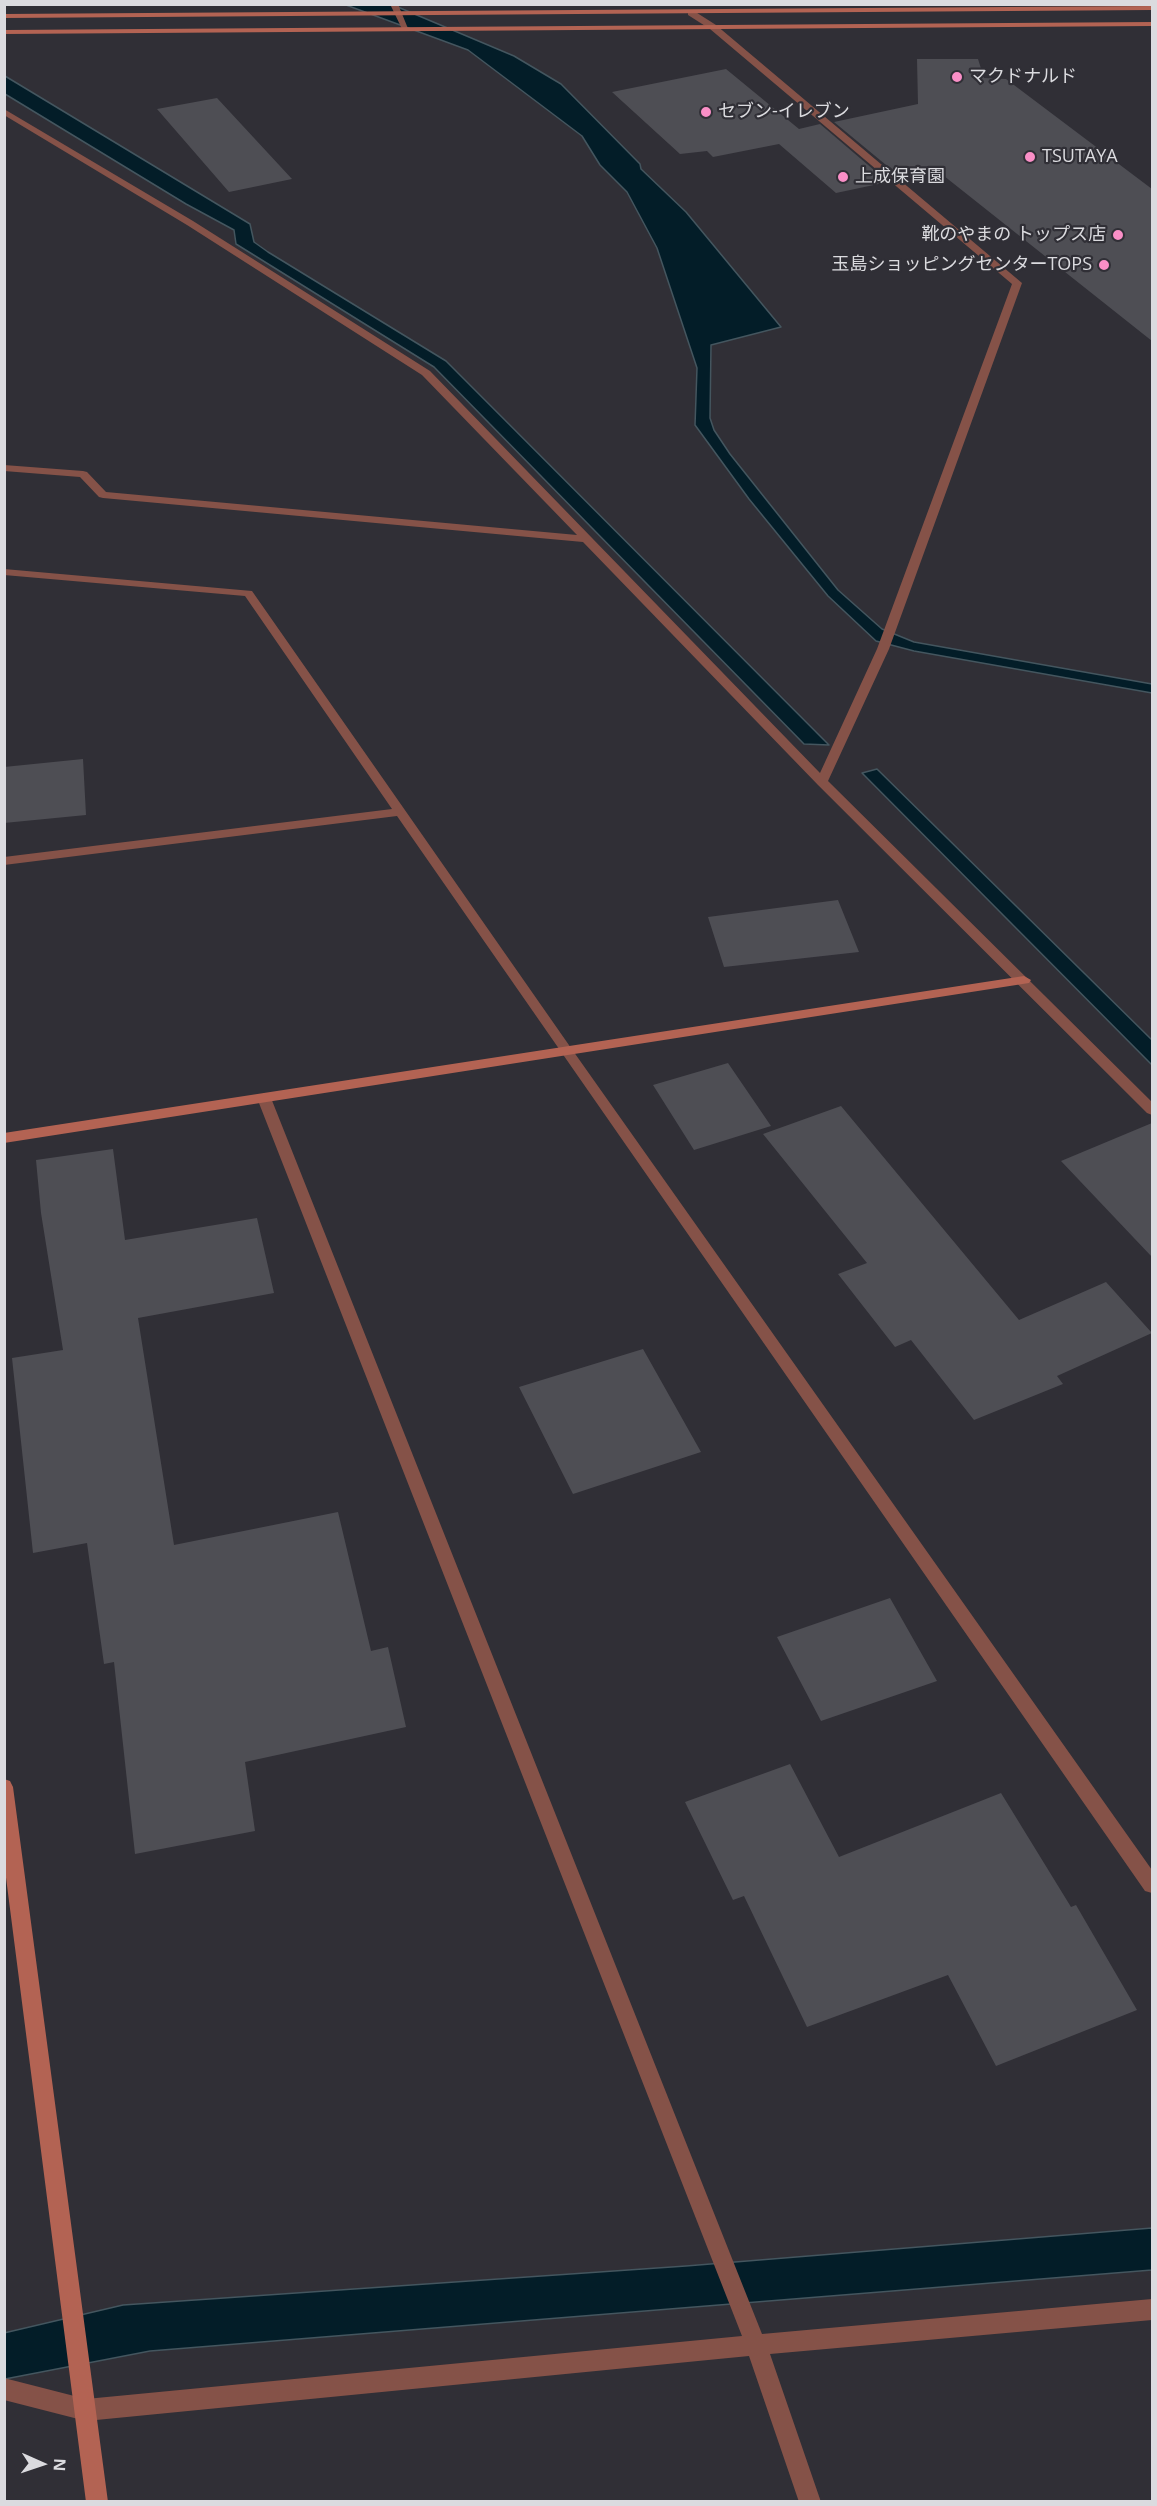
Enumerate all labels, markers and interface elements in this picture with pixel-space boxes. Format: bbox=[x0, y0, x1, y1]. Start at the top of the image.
place label: マクドナルド bbox=[969, 66, 1077, 88]
marker: マクドナルド bbox=[950, 70, 964, 84]
place label: セブン-イレブン bbox=[718, 101, 850, 123]
marker: セブン-イレブン bbox=[699, 105, 713, 119]
place label: TSUTAYA bbox=[1042, 146, 1118, 168]
marker: TSUTAYA bbox=[1023, 150, 1037, 164]
place label: 上成保育園 bbox=[855, 166, 945, 188]
marker: 上成保育園 bbox=[836, 170, 850, 184]
place label: 靴のやまの トップス店 bbox=[921, 224, 1106, 246]
marker: 靴のやまの トップス店 bbox=[1111, 228, 1125, 242]
place label: 玉島ショッピングセンターTOPS bbox=[831, 254, 1092, 276]
marker: 玉島ショッピングセンターTOPS bbox=[1097, 258, 1111, 272]
north arrow bbox=[12, 2434, 72, 2494]
text: N bbox=[49, 2458, 71, 2472]

